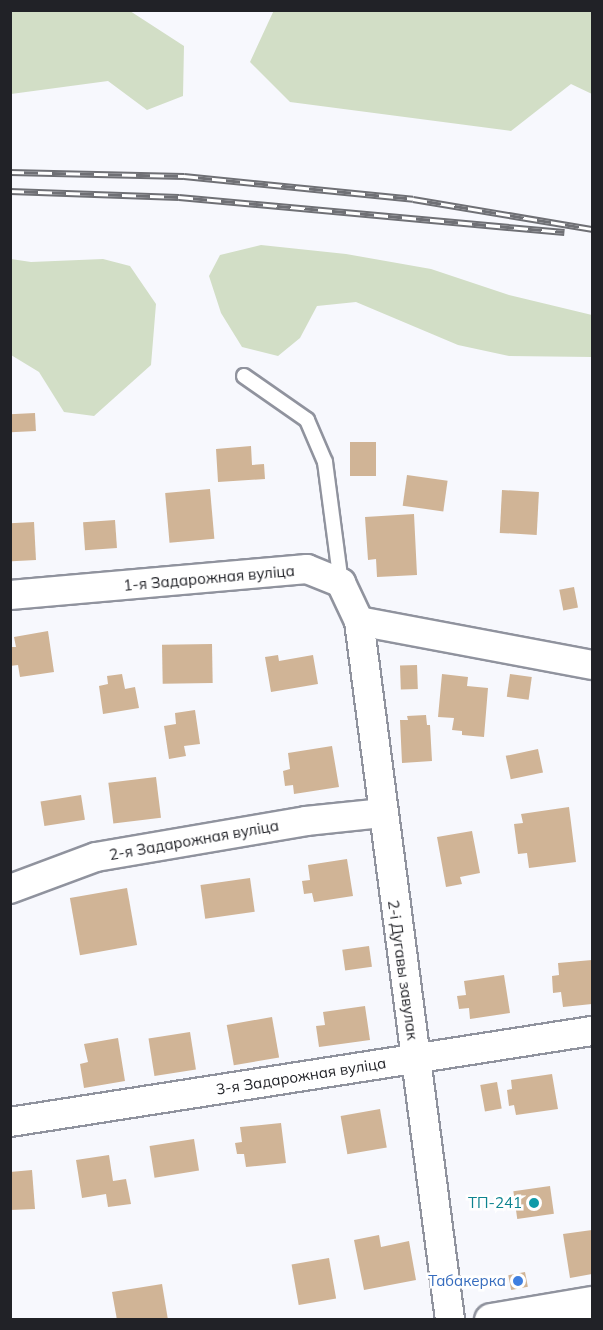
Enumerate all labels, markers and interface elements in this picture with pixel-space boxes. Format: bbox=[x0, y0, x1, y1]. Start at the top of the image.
street label: 1-я Задарожная вуліца bbox=[123, 562, 295, 594]
street label: 2-я Задарожная вуліца bbox=[108, 816, 280, 864]
street label: 2-і Дугавы завулак bbox=[384, 899, 422, 1041]
street label: 3-я Задарожная вуліца bbox=[215, 1054, 387, 1098]
place label: ТП-241 bbox=[468, 1194, 522, 1212]
marker: ТП-241 bbox=[527, 1196, 541, 1210]
place label: Табакерка bbox=[428, 1272, 506, 1290]
marker: Табакерка bbox=[511, 1274, 525, 1288]

